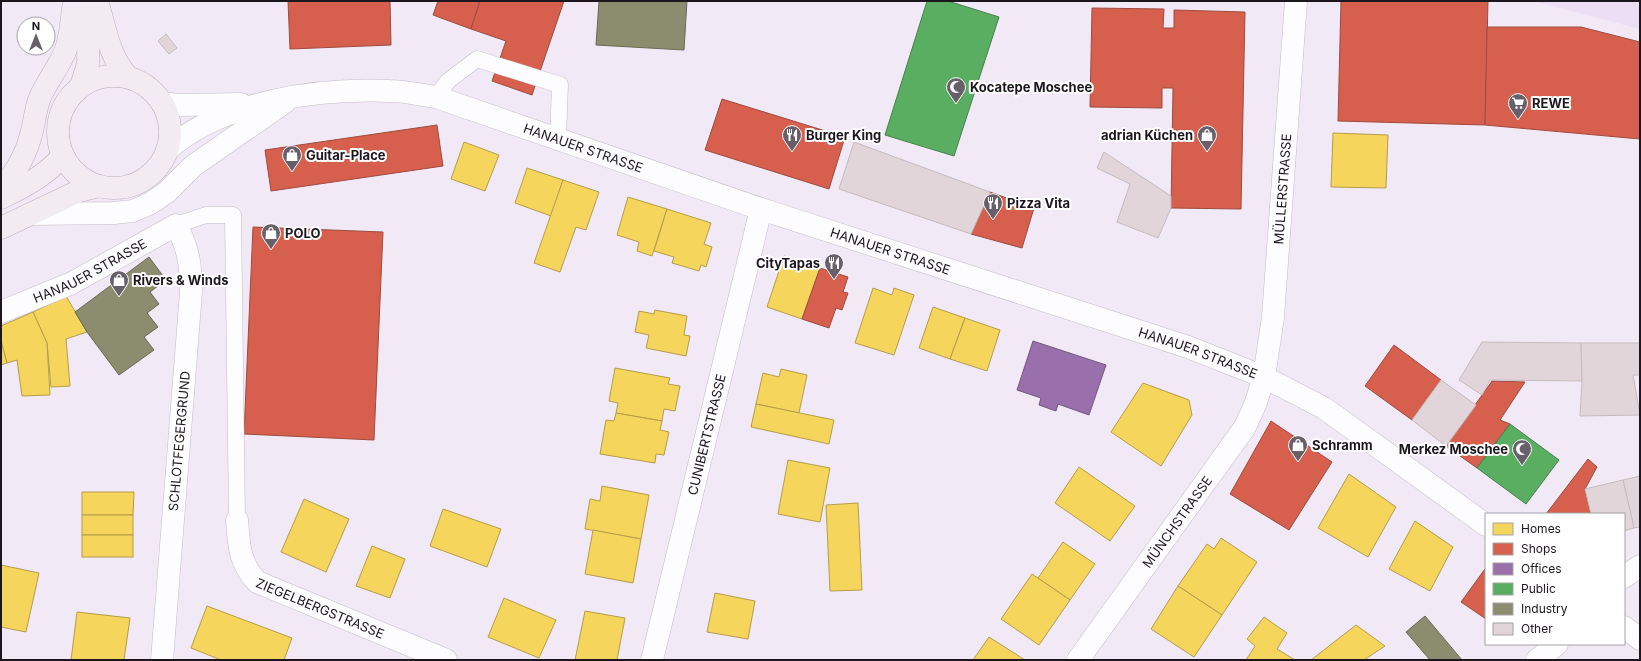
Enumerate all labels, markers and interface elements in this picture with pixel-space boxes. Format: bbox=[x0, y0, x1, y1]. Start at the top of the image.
north arrow bbox=[16, 16, 56, 56]
text: N bbox=[32, 19, 40, 33]
mosque icon: Kocatepe Moschee bbox=[945, 76, 967, 104]
place label: Kocatepe Moschee bbox=[970, 79, 1092, 95]
supermarket icon: REWE bbox=[1507, 92, 1529, 120]
place label: REWE bbox=[1532, 95, 1570, 111]
street label: HANAUER STRASSE bbox=[521, 120, 645, 176]
restaurant icon: Burger King bbox=[781, 124, 803, 152]
shop icon: adrian Küchen bbox=[1196, 124, 1218, 152]
place label: Burger King bbox=[806, 127, 881, 143]
place label: adrian Küchen bbox=[1101, 127, 1193, 143]
street label: MÜLLERSTRASSE bbox=[1270, 133, 1294, 245]
shop icon: Guitar-Place bbox=[281, 144, 303, 172]
place label: Guitar-Place bbox=[306, 147, 386, 163]
restaurant icon: Pizza Vita bbox=[982, 192, 1004, 220]
place label: Pizza Vita bbox=[1007, 195, 1070, 211]
shop icon: POLO bbox=[260, 222, 282, 250]
street label: HANAUER STRASSE bbox=[828, 224, 953, 278]
place label: POLO bbox=[285, 225, 320, 241]
street label: HANAUER STRASSE bbox=[31, 235, 149, 306]
restaurant icon: CityTapas bbox=[823, 252, 845, 280]
place label: CityTapas bbox=[756, 255, 820, 271]
shop icon: Rivers & Winds bbox=[108, 269, 130, 297]
place label: Rivers & Winds bbox=[133, 272, 228, 288]
street label: HANAUER STRASSE bbox=[1137, 324, 1260, 382]
street label: SCHLOTFEGERGRUND bbox=[165, 370, 193, 512]
street label: CUNIBERTSTRASSE bbox=[684, 372, 729, 497]
shop icon: Schramm bbox=[1287, 434, 1309, 462]
place label: Schramm bbox=[1312, 437, 1373, 453]
mosque icon: Merkez Moschee bbox=[1511, 438, 1533, 466]
place label: Merkez Moschee bbox=[1399, 441, 1508, 457]
street label: MÜNCHSTRASSE bbox=[1139, 473, 1215, 571]
legend bbox=[1485, 513, 1625, 645]
text: Homes bbox=[1521, 521, 1561, 536]
text: Shops bbox=[1521, 541, 1557, 556]
text: Offices bbox=[1521, 561, 1562, 576]
street label: ZIEGELBERGSTRASSE bbox=[254, 574, 387, 642]
text: Public bbox=[1521, 581, 1556, 596]
text: Industry bbox=[1521, 601, 1568, 616]
text: Other bbox=[1521, 621, 1553, 636]

